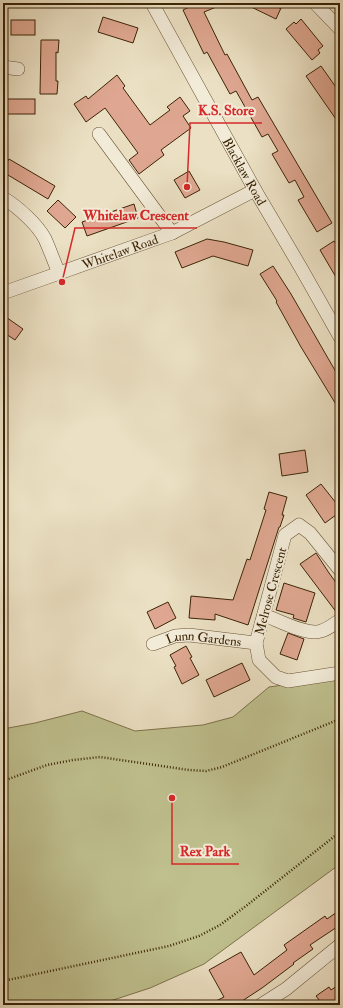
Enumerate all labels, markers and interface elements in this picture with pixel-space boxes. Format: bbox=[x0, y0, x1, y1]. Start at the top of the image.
callout: K.S. Store bbox=[190, 97, 262, 123]
text: K.S. Store bbox=[198, 102, 254, 119]
street label: Blacklaw Road bbox=[219, 135, 270, 209]
callout: Whitelaw Crescent bbox=[75, 202, 197, 228]
text: Whitelaw Crescent bbox=[82, 207, 189, 224]
street label: Whitelaw Road bbox=[79, 231, 161, 274]
street label: Melrose Crescent bbox=[252, 546, 290, 637]
street label: Lunn Gardens bbox=[164, 628, 243, 650]
callout: Rex Park bbox=[172, 838, 239, 864]
text: Rex Park bbox=[180, 843, 230, 860]

